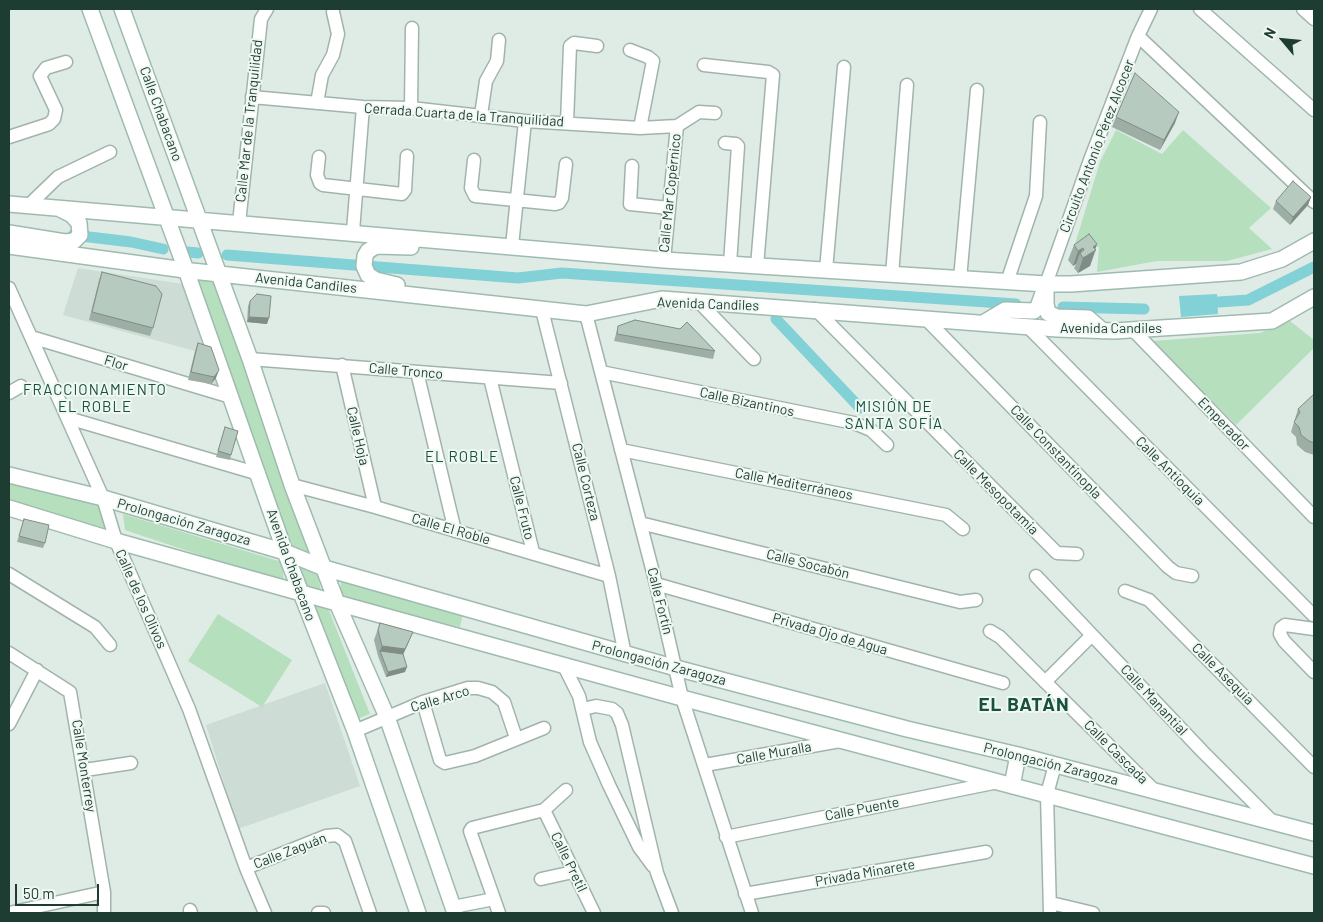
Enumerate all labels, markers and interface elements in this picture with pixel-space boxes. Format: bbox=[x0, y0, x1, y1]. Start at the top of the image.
north arrow bbox=[1258, 15, 1308, 65]
text: N bbox=[1260, 25, 1279, 41]
street label: Calle Mar de la Tranquilidad bbox=[232, 39, 266, 203]
street label: Circuito Antonio Pérez Alcocer bbox=[1056, 57, 1138, 235]
street label: Calle Chabacano bbox=[136, 64, 186, 164]
street label: Cerrada Cuarta de la Tranquilidad bbox=[363, 100, 565, 130]
street label: Calle Mar Copérnico bbox=[655, 133, 685, 253]
street label: Avenida Candiles bbox=[254, 269, 358, 297]
street label: Avenida Candiles bbox=[657, 294, 759, 314]
street label: Avenida Candiles bbox=[1060, 320, 1162, 336]
street label: Flor bbox=[102, 351, 130, 375]
street label: Calle Tronco bbox=[368, 359, 444, 383]
district label: FRACCIONAMIENTO EL ROBLE bbox=[21, 381, 169, 416]
street label: Calle Bizantinos bbox=[698, 384, 796, 420]
street label: Emperador bbox=[1194, 394, 1254, 454]
district label: MISIÓN DE SANTA SOFÍA bbox=[843, 398, 945, 433]
street label: Calle Constantinopla bbox=[1007, 401, 1105, 503]
street label: Calle Hoja bbox=[343, 405, 373, 467]
street label: Calle Antioquia bbox=[1132, 433, 1208, 509]
street label: Calle Corteza bbox=[568, 441, 604, 523]
street label: Calle Mesopotamia bbox=[950, 446, 1042, 538]
district label: EL ROBLE bbox=[424, 448, 500, 466]
street label: Calle Mediterráneos bbox=[734, 464, 854, 504]
street label: Calle Fruto bbox=[506, 474, 538, 542]
street label: Prolongación Zaragoza bbox=[115, 495, 253, 549]
street label: Avenida Chabacano bbox=[263, 507, 319, 623]
street label: Calle El Roble bbox=[410, 510, 492, 548]
street label: Calle Socabón bbox=[765, 546, 851, 582]
street label: Calle de los Olivos bbox=[112, 547, 170, 651]
street label: Calle Fortín bbox=[644, 566, 676, 636]
street label: Privada Ojo de Agua bbox=[770, 610, 890, 658]
street label: Prolongación Zaragoza bbox=[590, 637, 728, 689]
street label: Calle Asequia bbox=[1188, 639, 1258, 709]
street label: Calle Manantial bbox=[1117, 661, 1191, 739]
street label: Calle Arco bbox=[409, 682, 471, 716]
district label: EL BATÁN bbox=[977, 694, 1071, 716]
street label: Calle Cascada bbox=[1080, 716, 1152, 788]
street label: Calle Monterrey bbox=[68, 718, 100, 814]
street label: Calle Muralla bbox=[735, 738, 813, 768]
street label: Prolongación Zaragoza bbox=[982, 739, 1120, 789]
street label: Calle Puente bbox=[823, 794, 901, 824]
street label: Calle Zaguán bbox=[251, 829, 329, 873]
street label: Calle Pretil bbox=[547, 829, 591, 895]
street label: Privada Minarete bbox=[814, 856, 916, 890]
scale bar bbox=[18, 874, 101, 906]
text: 50 m bbox=[23, 884, 55, 902]

